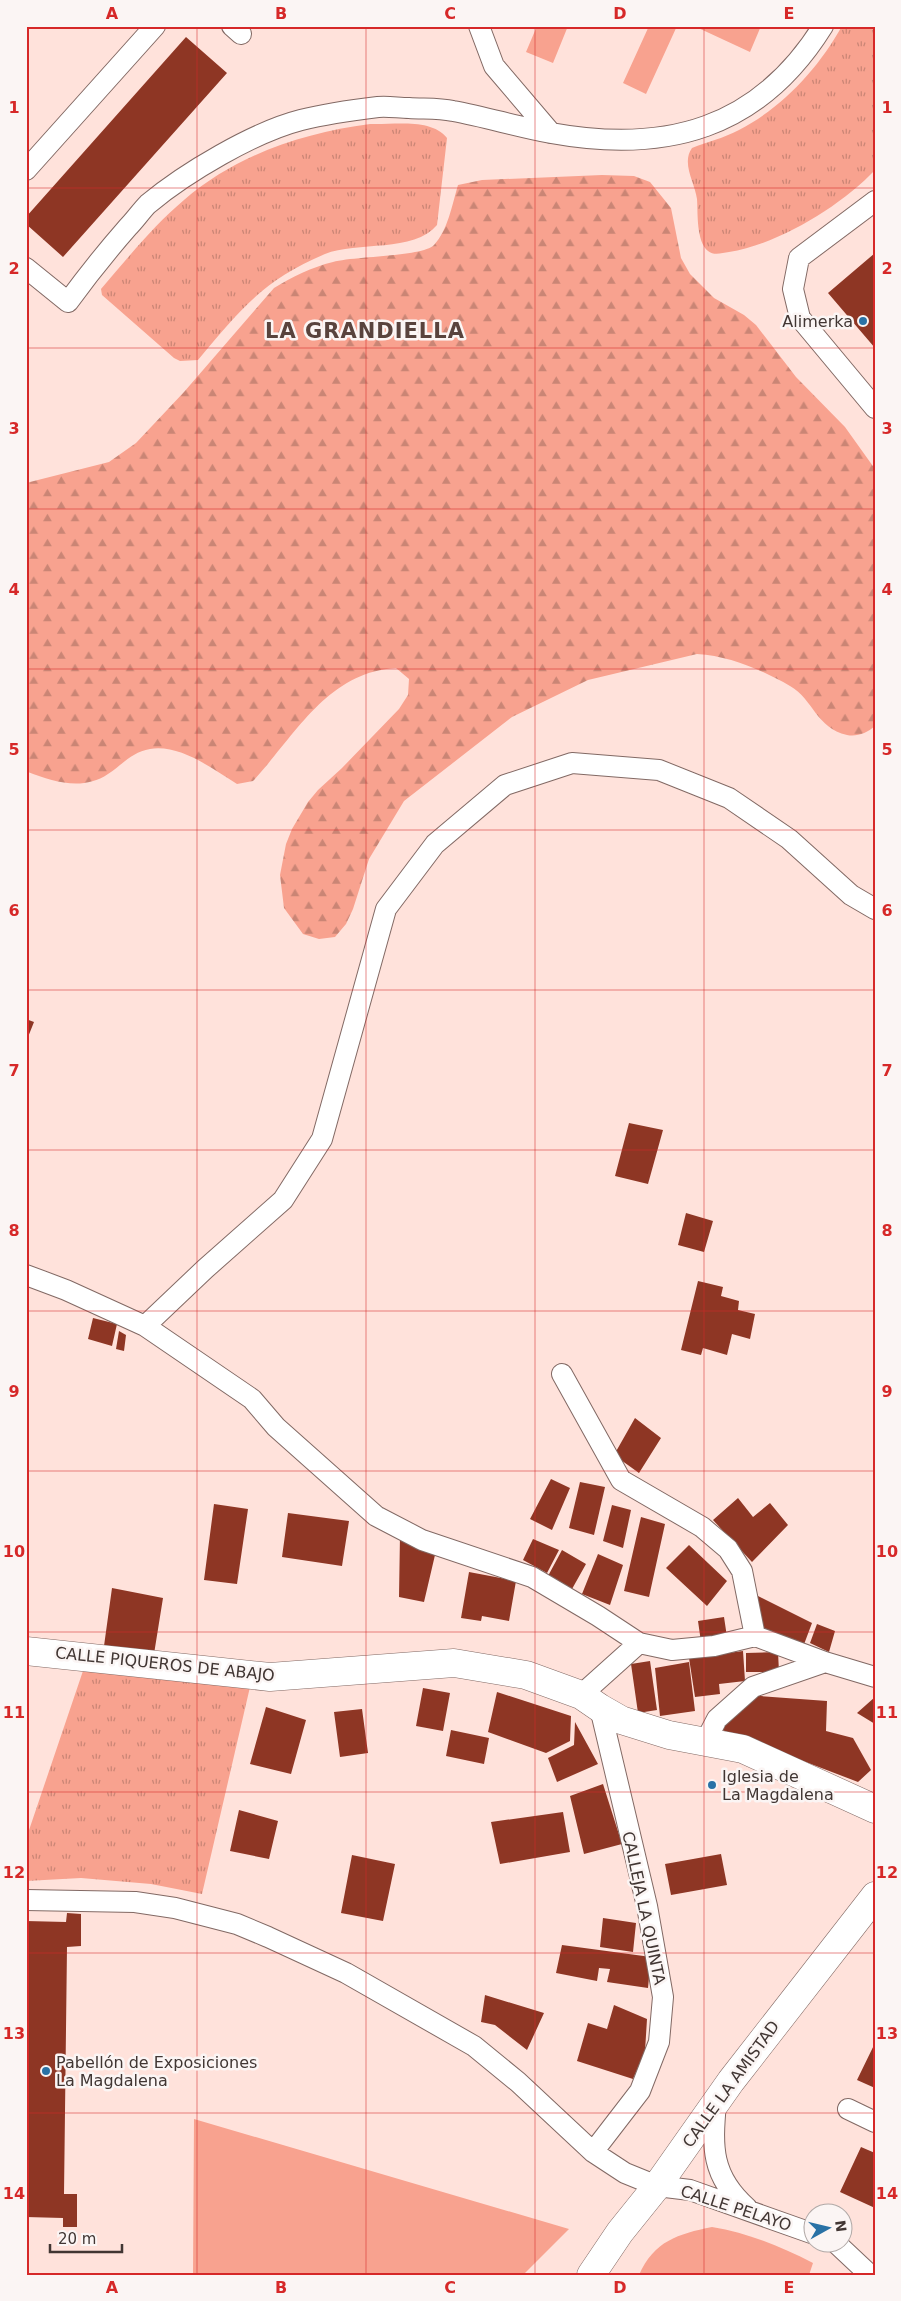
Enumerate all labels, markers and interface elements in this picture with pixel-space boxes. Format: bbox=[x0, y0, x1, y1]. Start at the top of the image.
text: A bbox=[106, 4, 119, 23]
text: B bbox=[275, 4, 287, 23]
text: C bbox=[444, 4, 456, 23]
text: D bbox=[613, 4, 627, 23]
text: E bbox=[784, 4, 794, 23]
text: 1 bbox=[8, 98, 20, 117]
text: 1 bbox=[881, 98, 893, 117]
text: 2 bbox=[8, 259, 20, 278]
text: 2 bbox=[881, 259, 893, 278]
place label: Alimerka bbox=[782, 312, 853, 331]
marker: Alimerka bbox=[857, 315, 869, 327]
district label: LA GRANDIELLA bbox=[265, 319, 465, 343]
text: 3 bbox=[8, 419, 20, 438]
text: 3 bbox=[881, 419, 893, 438]
text: 4 bbox=[8, 580, 20, 599]
text: 4 bbox=[881, 580, 893, 599]
text: 5 bbox=[8, 740, 20, 759]
text: 5 bbox=[881, 740, 893, 759]
text: 6 bbox=[8, 901, 20, 920]
text: 6 bbox=[881, 901, 893, 920]
text: 7 bbox=[8, 1061, 20, 1080]
text: 7 bbox=[881, 1061, 893, 1080]
text: 8 bbox=[8, 1221, 20, 1240]
text: 8 bbox=[881, 1221, 893, 1240]
text: 9 bbox=[8, 1382, 20, 1401]
text: 9 bbox=[881, 1382, 893, 1401]
text: 10 bbox=[3, 1542, 25, 1561]
text: 10 bbox=[876, 1542, 898, 1561]
street label: CALLE PIQUEROS DE ABAJO bbox=[54, 1643, 276, 1685]
text: 11 bbox=[3, 1703, 25, 1722]
text: 11 bbox=[876, 1703, 898, 1722]
place label: Iglesia de La Magdalena bbox=[722, 1767, 834, 1804]
marker: Iglesia de La Magdalena bbox=[706, 1779, 718, 1791]
street label: CALLEJA LA QUINTA bbox=[618, 1830, 670, 1986]
text: 12 bbox=[3, 1863, 25, 1882]
text: 12 bbox=[876, 1863, 898, 1882]
street label: CALLE LA AMISTAD bbox=[679, 2017, 783, 2151]
text: 13 bbox=[3, 2024, 25, 2043]
text: 13 bbox=[876, 2024, 898, 2043]
place label: Pabellón de Exposiciones La Magdalena bbox=[56, 2053, 257, 2090]
marker: Pabellón de Exposiciones La Magdalena bbox=[40, 2065, 52, 2077]
street label: CALLE PELAYO bbox=[678, 2181, 794, 2235]
text: 14 bbox=[3, 2184, 25, 2203]
text: 14 bbox=[876, 2184, 898, 2203]
north arrow bbox=[804, 2204, 854, 2254]
text: N bbox=[832, 2219, 850, 2233]
scale bar bbox=[50, 2221, 122, 2253]
text: 20 m bbox=[58, 2230, 96, 2248]
text: A bbox=[106, 2278, 119, 2297]
text: B bbox=[275, 2278, 287, 2297]
text: C bbox=[444, 2278, 456, 2297]
text: D bbox=[613, 2278, 627, 2297]
text: E bbox=[784, 2278, 794, 2297]

